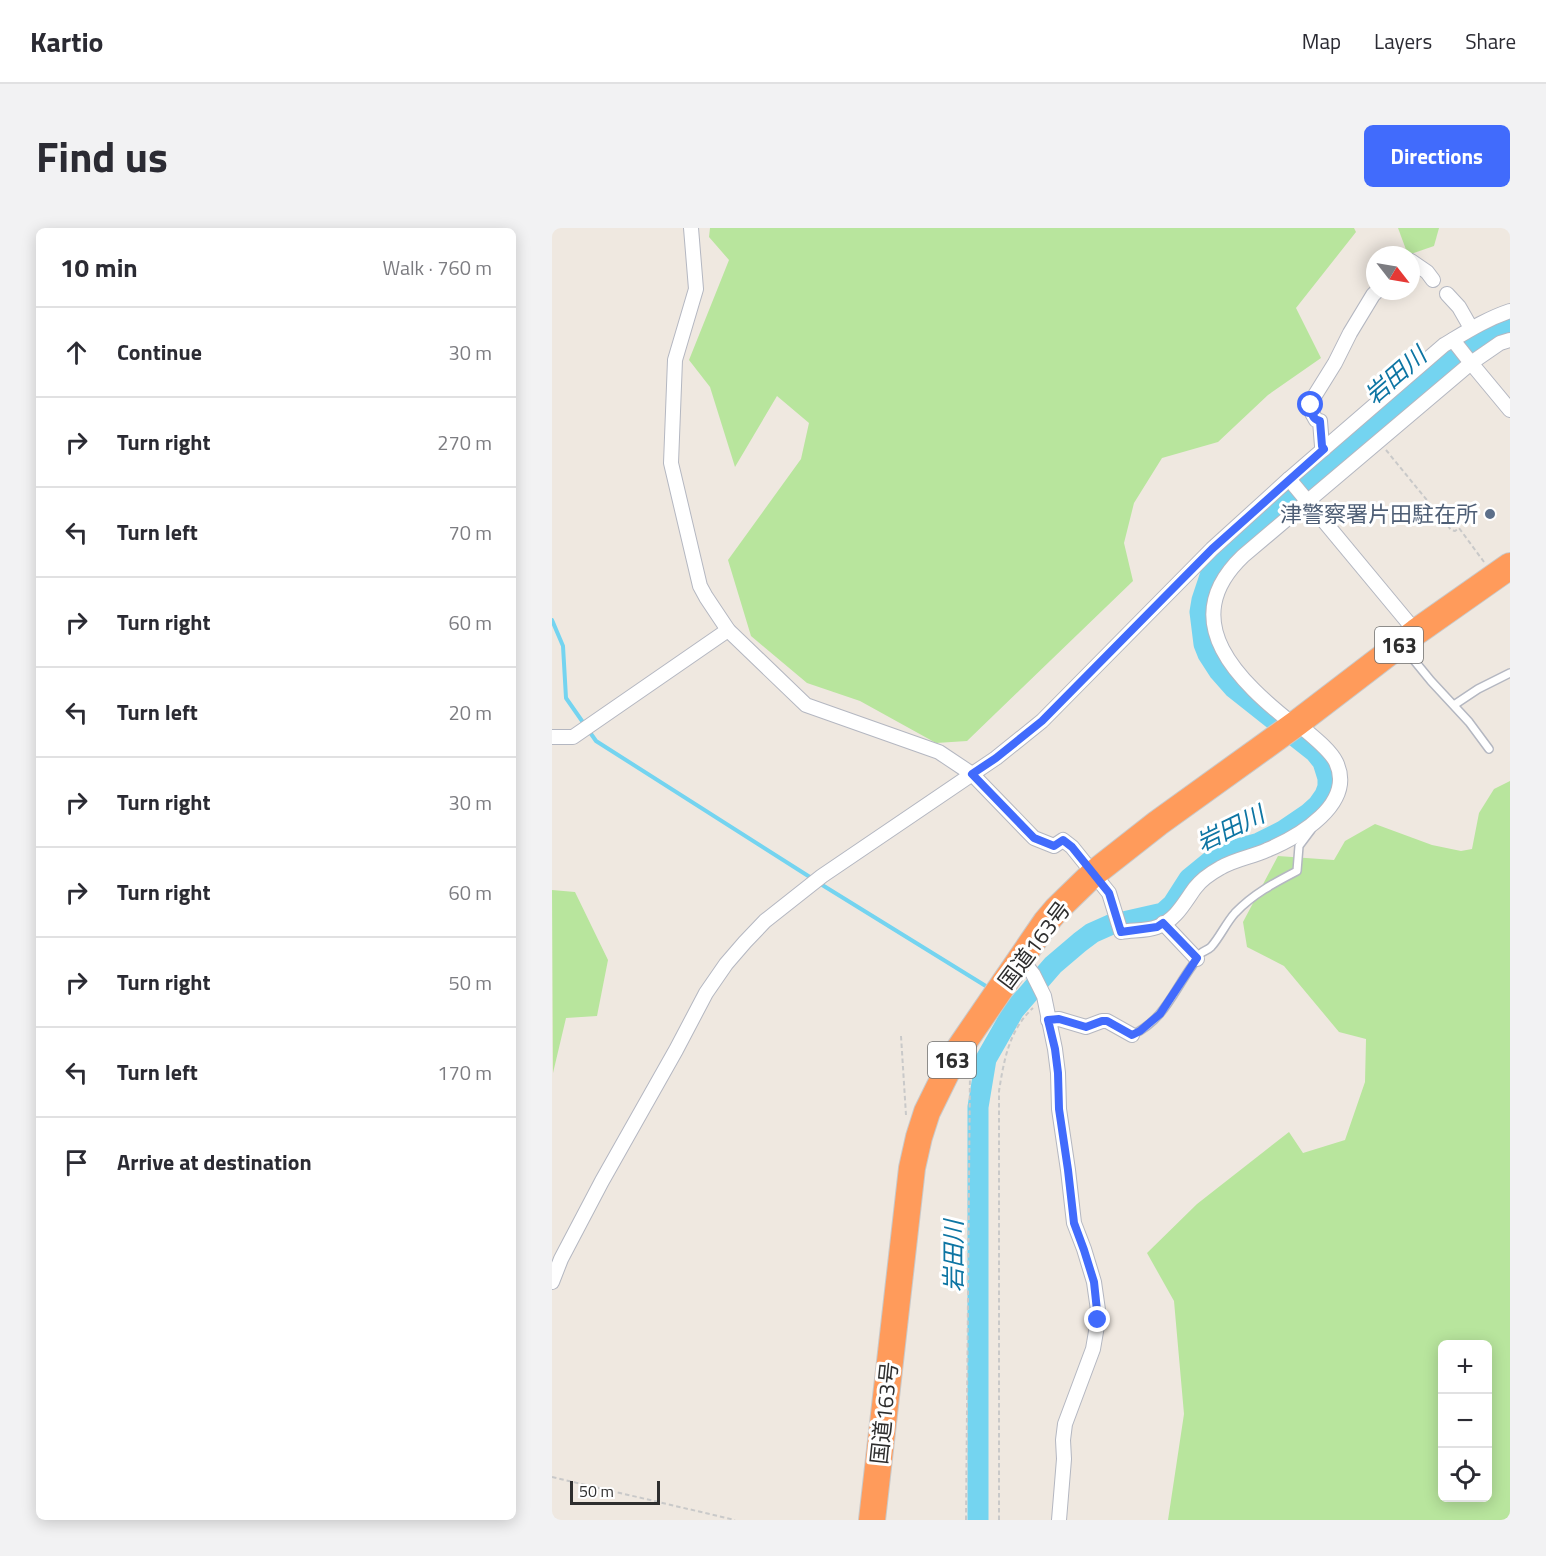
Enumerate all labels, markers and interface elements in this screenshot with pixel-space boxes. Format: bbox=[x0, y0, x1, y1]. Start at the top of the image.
text: Kartio bbox=[30, 20, 104, 63]
text: Map bbox=[1302, 25, 1341, 57]
text: Layers bbox=[1374, 25, 1432, 57]
text: Share bbox=[1465, 25, 1516, 57]
text: Find us bbox=[36, 124, 168, 188]
button: Directions bbox=[1364, 125, 1510, 187]
north arrow bbox=[1366, 246, 1420, 300]
text: 10 min bbox=[60, 248, 138, 287]
text: Walk · 760 m bbox=[383, 252, 492, 283]
text: Continue bbox=[117, 335, 202, 369]
icon: ahead bbox=[60, 336, 93, 369]
water label: 岩田川 bbox=[1356, 336, 1436, 412]
text: 30 m bbox=[448, 337, 492, 368]
route start bbox=[1297, 391, 1323, 417]
text: Turn right bbox=[117, 425, 211, 459]
icon: right bbox=[60, 426, 93, 459]
text: 270 m bbox=[437, 427, 492, 458]
place label: 津警察署片田駐在所 bbox=[1280, 497, 1478, 531]
marker: 津警察署片田駐在所 bbox=[1483, 507, 1497, 521]
text: Turn left bbox=[117, 515, 198, 549]
icon: left bbox=[60, 516, 93, 549]
text: 70 m bbox=[448, 517, 492, 548]
text: Turn right bbox=[117, 605, 211, 639]
icon: right bbox=[60, 606, 93, 639]
text: 60 m bbox=[448, 607, 492, 638]
road number: 163 bbox=[1375, 627, 1423, 663]
text: Turn left bbox=[117, 695, 198, 729]
icon: left bbox=[60, 696, 93, 729]
text: 20 m bbox=[448, 697, 492, 728]
text: Turn right bbox=[117, 785, 211, 819]
icon: right bbox=[60, 786, 93, 819]
text: 30 m bbox=[448, 787, 492, 818]
water label: 岩田川 bbox=[1190, 795, 1273, 860]
text: Turn right bbox=[117, 875, 211, 909]
icon: right bbox=[60, 876, 93, 909]
text: 60 m bbox=[448, 877, 492, 908]
street label: 国道163号 bbox=[989, 894, 1079, 996]
text: Turn right bbox=[117, 965, 211, 999]
icon: right bbox=[60, 966, 93, 999]
text: 50 m bbox=[448, 967, 492, 998]
road number: 163 bbox=[928, 1042, 976, 1078]
text: Turn left bbox=[117, 1055, 198, 1089]
icon: left bbox=[60, 1056, 93, 1089]
text: 170 m bbox=[437, 1057, 492, 1088]
text: Arrive at destination bbox=[117, 1145, 312, 1179]
icon: arrive bbox=[60, 1146, 93, 1179]
water label: 岩田川 bbox=[935, 1217, 971, 1292]
route end bbox=[1084, 1306, 1110, 1332]
map controls bbox=[1438, 1340, 1492, 1502]
button: + bbox=[1438, 1340, 1492, 1394]
street label: 国道163号 bbox=[862, 1360, 906, 1466]
button: − bbox=[1438, 1394, 1492, 1448]
button: locate bbox=[1438, 1448, 1492, 1502]
scale bar bbox=[570, 1478, 660, 1506]
text: 50 m bbox=[579, 1479, 614, 1503]

